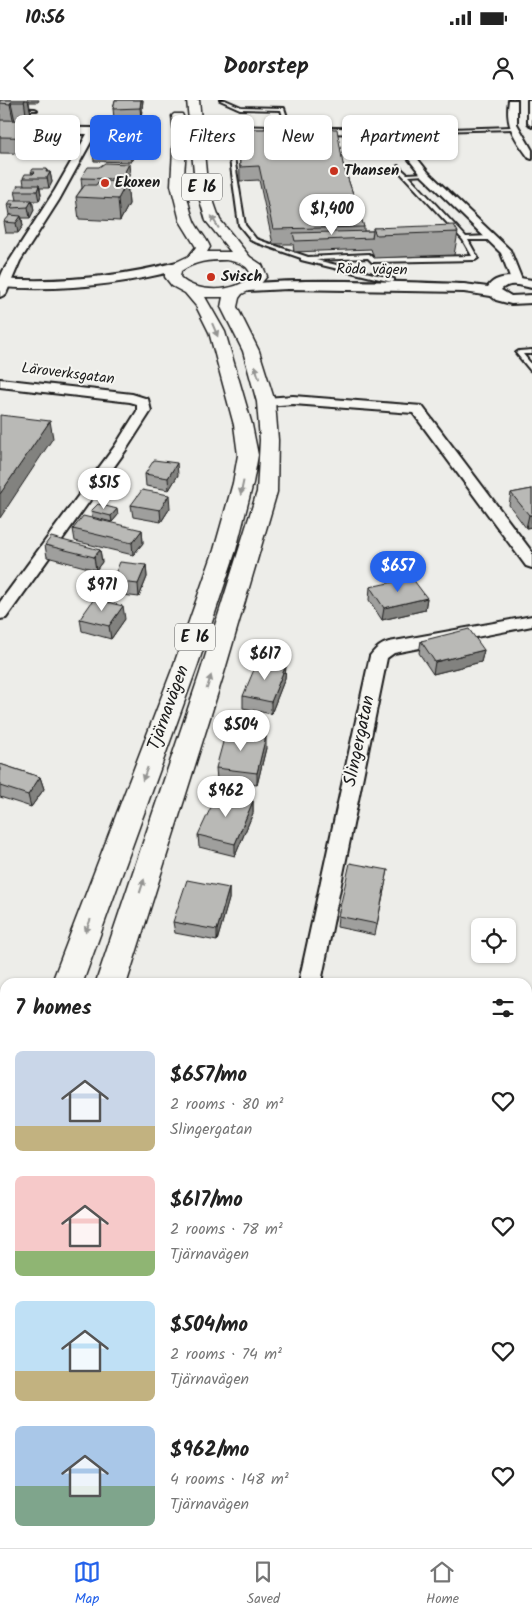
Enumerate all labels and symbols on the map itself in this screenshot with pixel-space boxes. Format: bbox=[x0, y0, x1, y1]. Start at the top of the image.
place label: Thansen bbox=[344, 159, 399, 183]
marker: Thansen bbox=[328, 165, 340, 177]
place label: Ekoxen bbox=[115, 171, 160, 195]
road number: E 16 bbox=[182, 174, 222, 200]
marker: Ekoxen bbox=[99, 177, 111, 189]
pin: $1,400 bbox=[291, 194, 373, 236]
one-way arrow bbox=[211, 216, 220, 229]
street label: Röda vägen bbox=[336, 257, 408, 283]
place label: Svisch bbox=[221, 265, 262, 289]
marker: Svisch bbox=[205, 271, 217, 283]
one-way arrow bbox=[212, 323, 220, 337]
street label: Läroverksgatan bbox=[20, 356, 116, 392]
one-way arrow bbox=[253, 364, 261, 379]
pin: $515 bbox=[74, 468, 134, 510]
one-way arrow bbox=[238, 480, 246, 495]
pin: $657 bbox=[368, 550, 428, 593]
pin: $971 bbox=[72, 570, 132, 612]
road number: E 16 bbox=[175, 624, 215, 650]
pin: $617 bbox=[235, 638, 295, 681]
street label: Tjärnavägen bbox=[140, 661, 198, 755]
one-way arrow bbox=[205, 674, 213, 689]
street label: Slingergatan bbox=[336, 693, 384, 789]
pin: $504 bbox=[211, 710, 271, 752]
one-way arrow bbox=[141, 767, 149, 782]
pin: $962 bbox=[196, 776, 256, 818]
one-way arrow bbox=[139, 879, 146, 894]
one-way arrow bbox=[84, 919, 92, 934]

